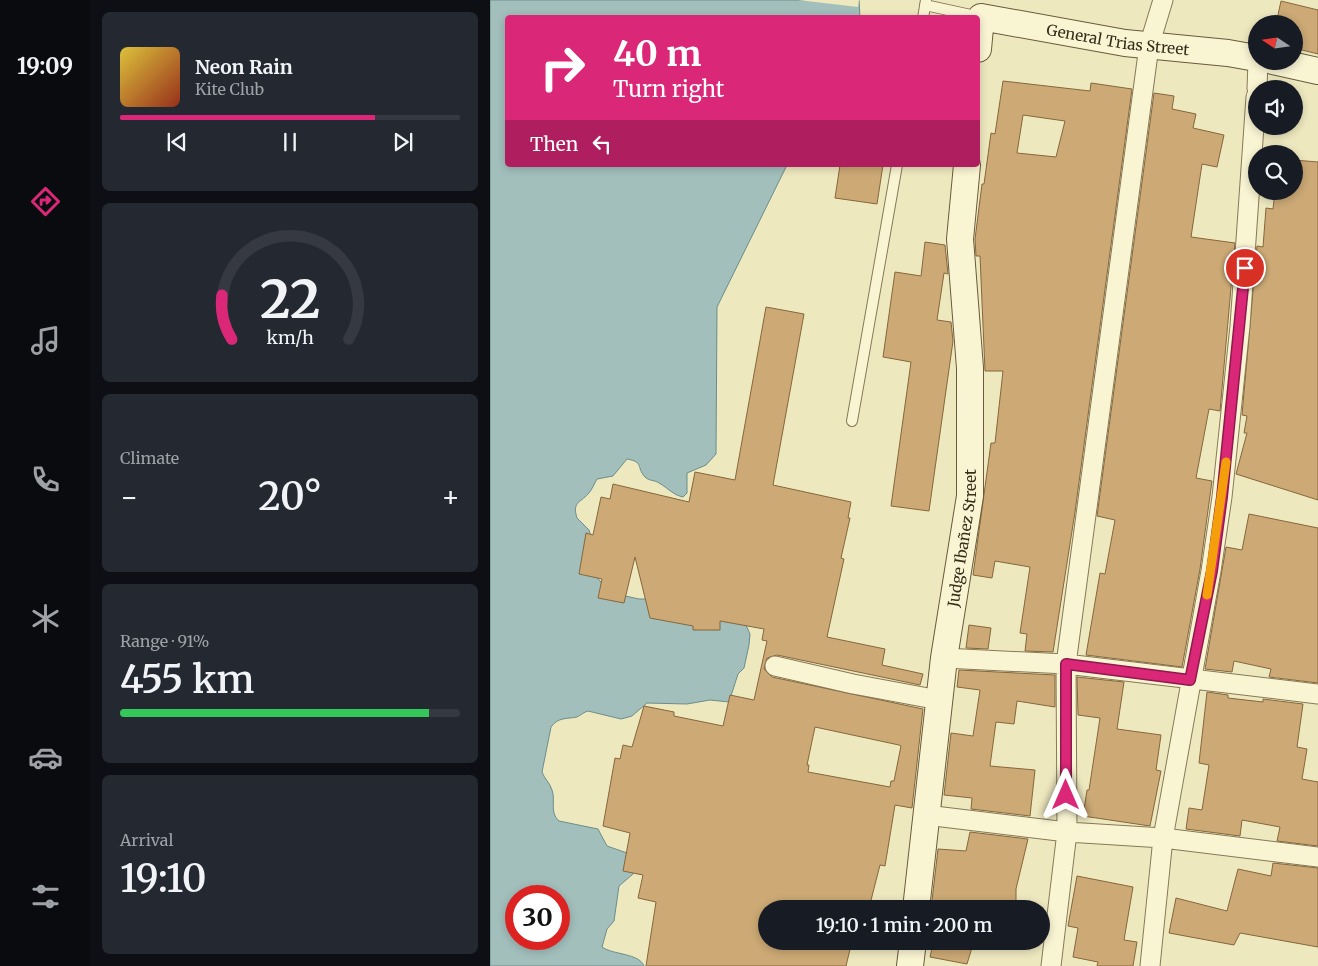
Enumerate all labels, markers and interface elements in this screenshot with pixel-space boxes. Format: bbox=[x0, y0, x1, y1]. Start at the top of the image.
north arrow bbox=[1248, 15, 1302, 70]
map controls bbox=[1248, 15, 1303, 200]
street label: General Trias Street bbox=[1045, 20, 1190, 59]
text: 40 m bbox=[613, 32, 701, 76]
icon: right bbox=[530, 35, 595, 100]
text: 19:09 bbox=[17, 52, 73, 80]
text: Neon Rain bbox=[195, 55, 293, 79]
text: Turn right bbox=[613, 75, 724, 103]
text: Kite Club bbox=[195, 79, 264, 99]
button: sound bbox=[1248, 80, 1303, 135]
icon: previous bbox=[163, 128, 191, 156]
icon: pause bbox=[276, 128, 304, 156]
icon: next bbox=[389, 128, 417, 156]
icon: left bbox=[588, 130, 616, 158]
text: Then bbox=[530, 132, 578, 156]
button: search bbox=[1248, 145, 1303, 200]
icon: directions bbox=[28, 184, 63, 219]
pin bbox=[1224, 247, 1266, 289]
icon: arrive bbox=[1231, 254, 1259, 282]
text: 22 bbox=[260, 267, 320, 332]
icon: music bbox=[28, 323, 63, 358]
text: km/h bbox=[266, 326, 314, 349]
text: Climate bbox=[120, 448, 179, 468]
icon: phone bbox=[28, 462, 63, 497]
street label: Judge Ibañez Street bbox=[943, 469, 980, 609]
text: 20° bbox=[258, 473, 322, 520]
text: − bbox=[120, 479, 139, 515]
text: + bbox=[441, 479, 460, 515]
icon: climate bbox=[28, 601, 63, 636]
text: Range · 91% bbox=[120, 631, 209, 651]
text: 455 km bbox=[120, 656, 254, 703]
icon: car bbox=[28, 740, 63, 775]
position arrow bbox=[1039, 768, 1091, 820]
text: Arrival bbox=[120, 830, 173, 850]
text: 19:10 bbox=[120, 855, 207, 902]
icon: filters bbox=[28, 879, 63, 914]
speed limit sign: 30 bbox=[505, 885, 570, 950]
text: 19:10 · 1 min · 200 m bbox=[816, 913, 992, 937]

